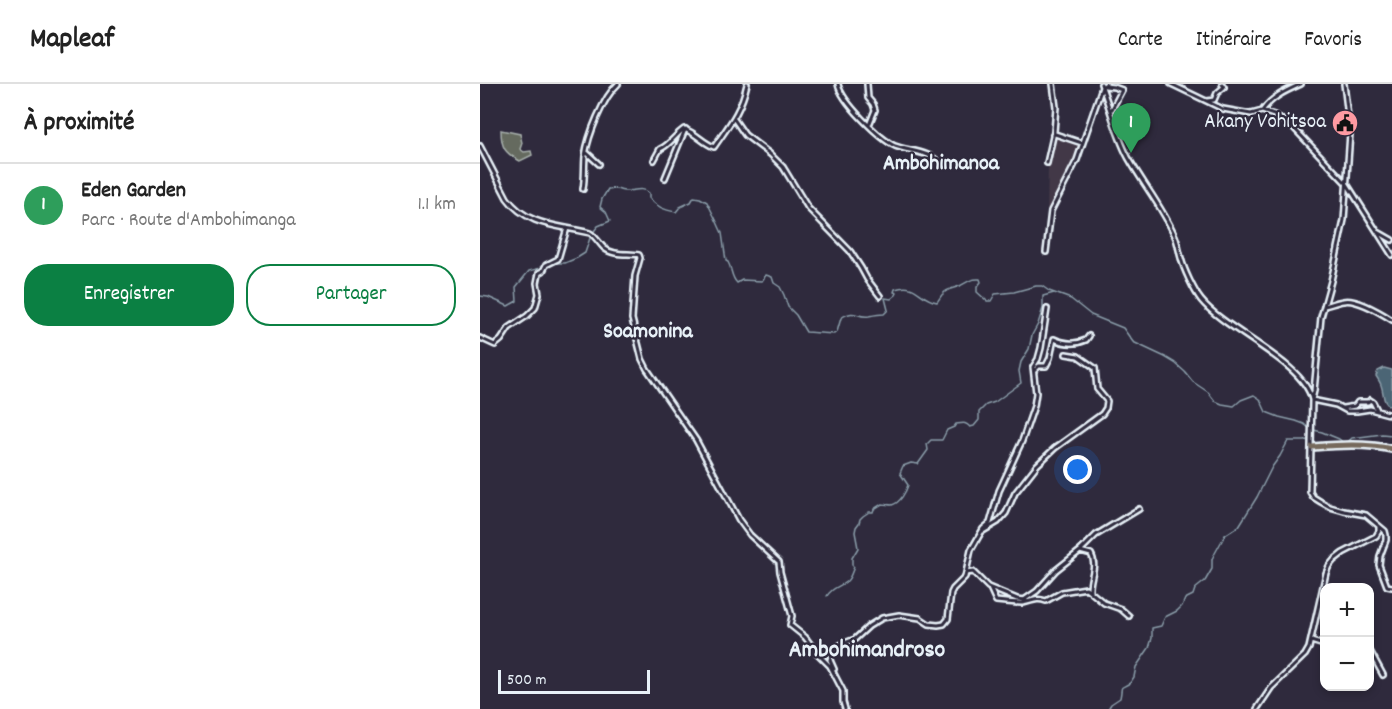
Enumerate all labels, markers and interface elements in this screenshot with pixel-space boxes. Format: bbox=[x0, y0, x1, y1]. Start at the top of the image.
text: Mapleaf bbox=[30, 21, 114, 61]
text: Carte bbox=[1118, 26, 1163, 56]
text: Itinéraire bbox=[1196, 26, 1271, 56]
text: Favoris bbox=[1304, 26, 1362, 56]
pin: 1 bbox=[1112, 104, 1150, 153]
text: À proximité bbox=[24, 105, 134, 142]
place label: Akany Vohitsoa bbox=[1204, 108, 1327, 138]
public building icon: Akany Vohitsoa bbox=[1330, 108, 1360, 138]
district label: Ambohimanoa bbox=[883, 149, 1000, 180]
text: Eden Garden bbox=[81, 176, 186, 207]
text: 1 bbox=[41, 191, 46, 219]
text: 1.1 km bbox=[417, 191, 456, 219]
text: Parc · Route d'Ambohimanga bbox=[81, 207, 296, 235]
button: Enregistrer bbox=[24, 264, 234, 326]
button: Partager bbox=[246, 264, 456, 326]
district label: Soamonina bbox=[603, 317, 693, 348]
your location bbox=[1063, 455, 1092, 484]
map controls bbox=[1320, 583, 1374, 691]
button: + bbox=[1320, 583, 1374, 637]
district label: Ambohimandroso bbox=[789, 634, 946, 668]
button: − bbox=[1320, 637, 1374, 691]
scale bar bbox=[498, 667, 650, 694]
text: 500 m bbox=[507, 669, 547, 692]

